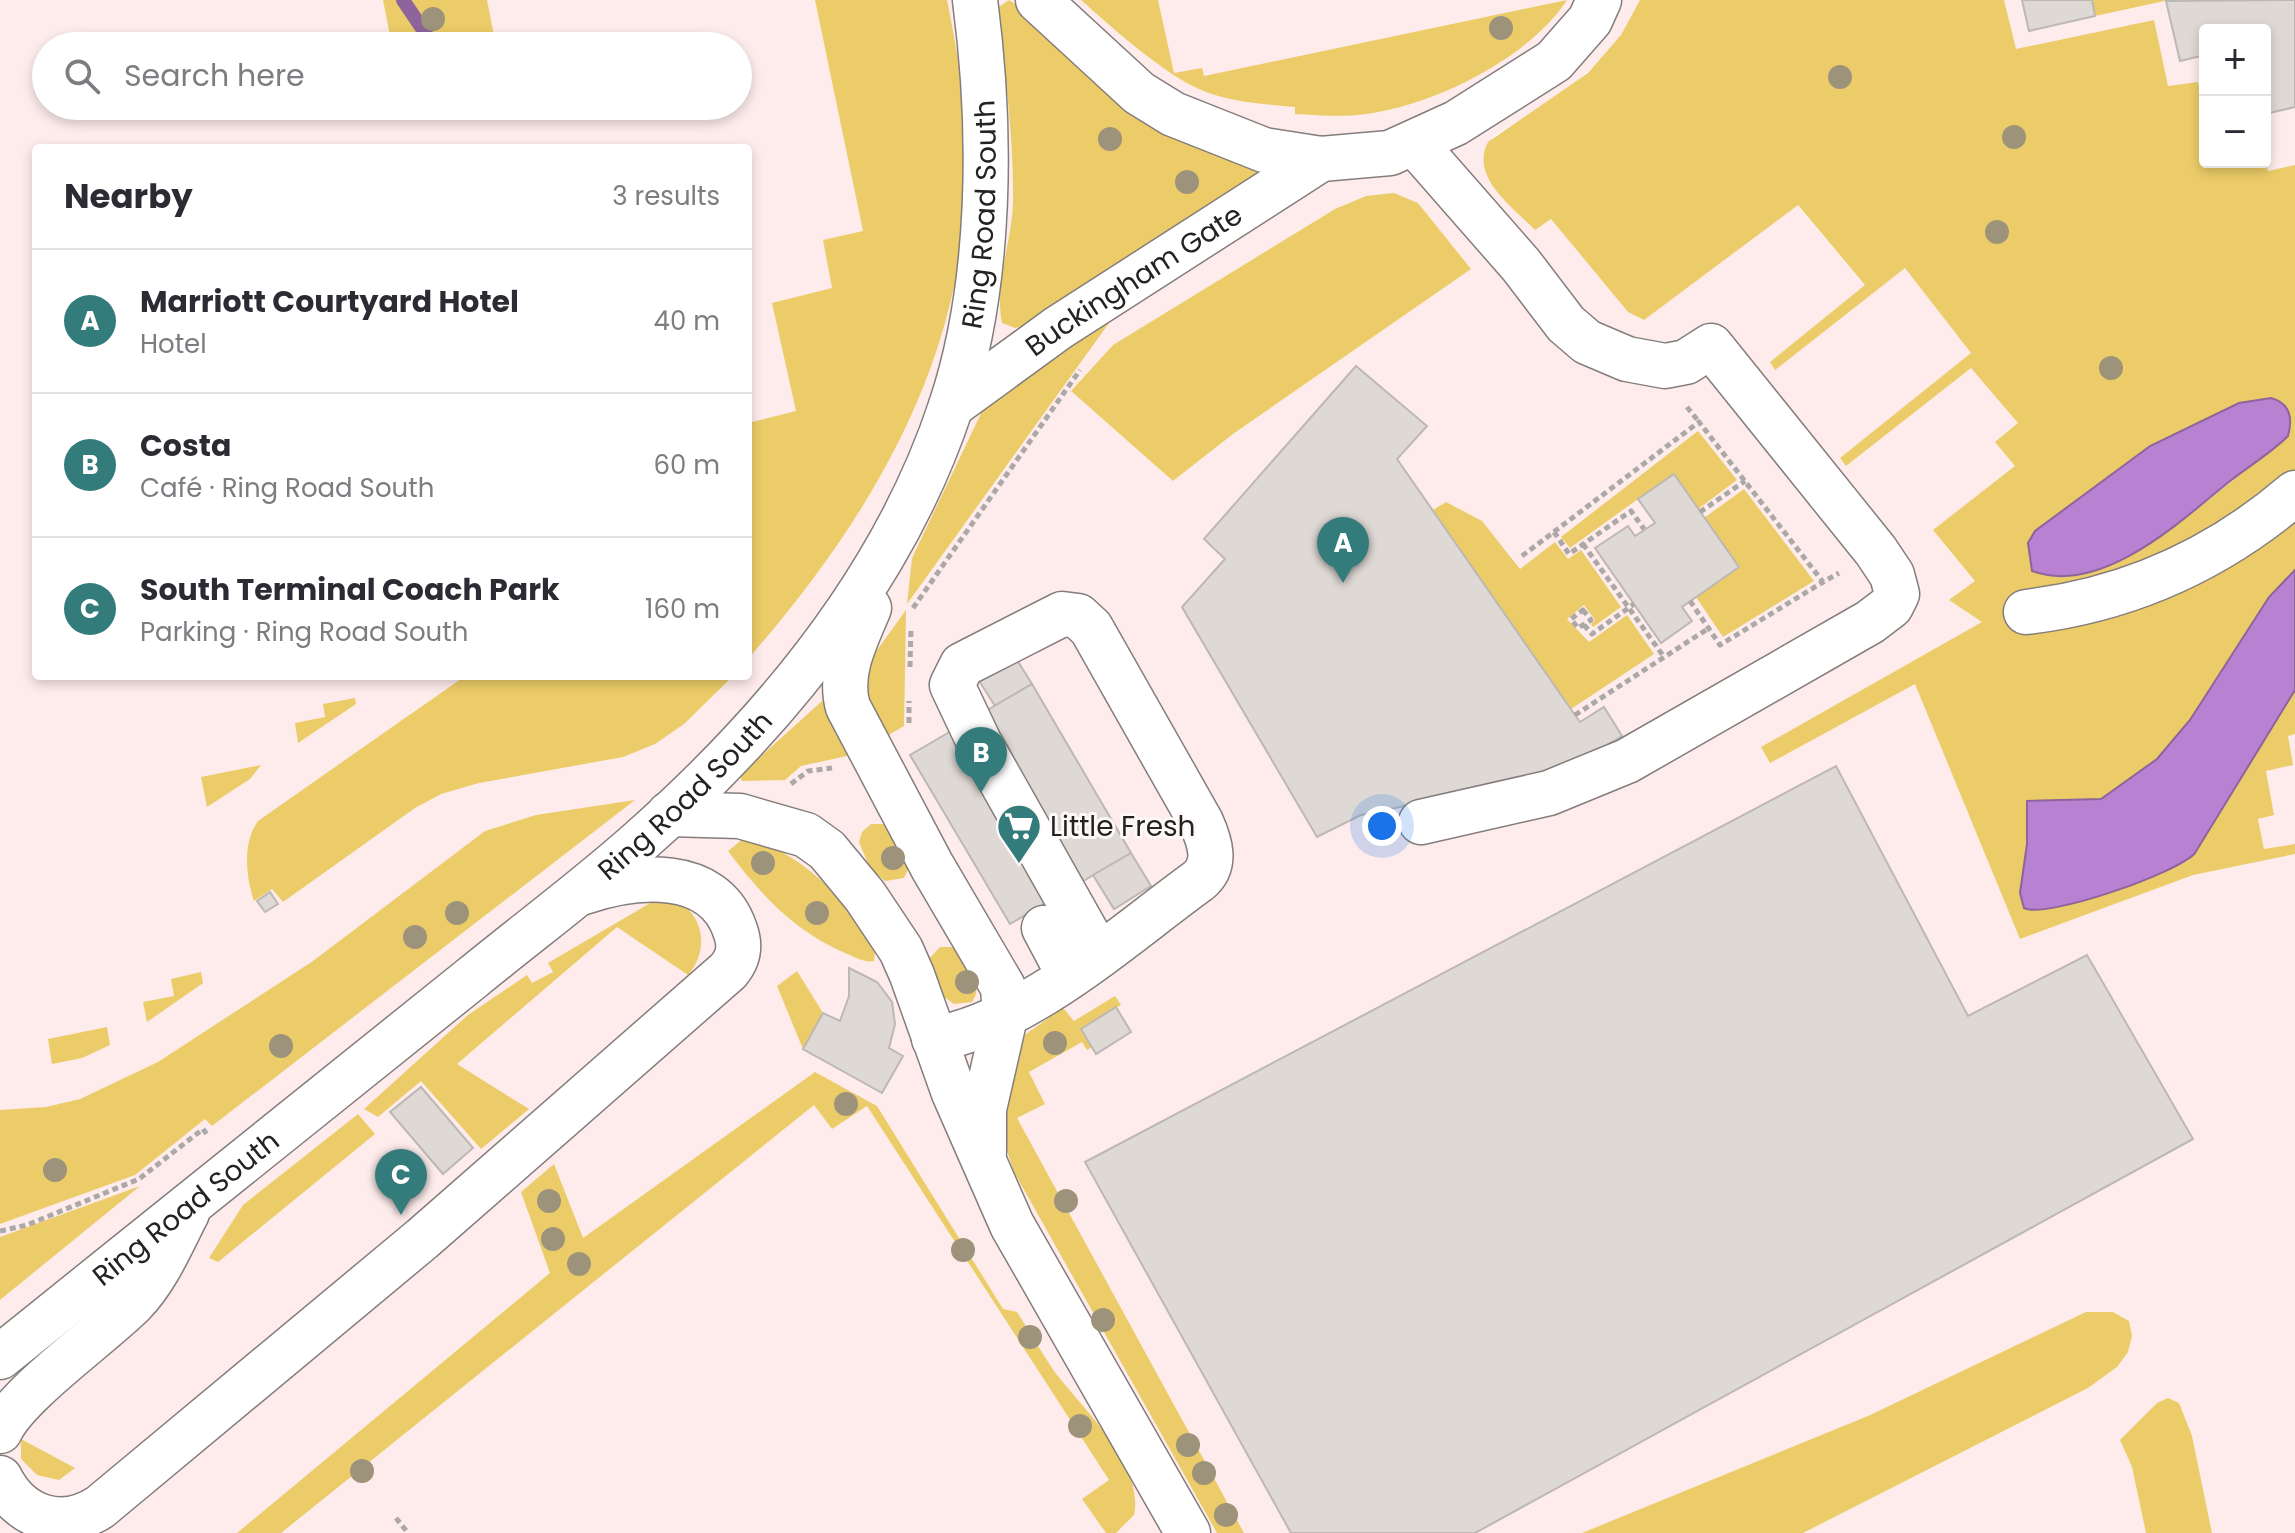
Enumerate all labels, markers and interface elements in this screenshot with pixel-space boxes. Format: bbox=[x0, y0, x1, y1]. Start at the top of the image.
map controls bbox=[2199, 24, 2271, 168]
button: + bbox=[2199, 24, 2271, 96]
search box bbox=[32, 32, 752, 120]
icon: search bbox=[60, 54, 104, 98]
text: Search here bbox=[124, 54, 305, 97]
button: − bbox=[2199, 96, 2271, 168]
street label: Ring Road South bbox=[952, 99, 1005, 332]
text: Nearby bbox=[64, 172, 193, 220]
text: 3 results bbox=[612, 178, 720, 214]
street label: Buckingham Gate bbox=[1017, 195, 1250, 365]
text: Marriott Courtyard Hotel bbox=[140, 280, 519, 323]
text: A bbox=[80, 303, 100, 339]
text: 40 m bbox=[654, 303, 720, 339]
text: Hotel bbox=[140, 326, 207, 362]
text: Costa bbox=[140, 424, 231, 467]
text: B bbox=[81, 447, 99, 483]
text: 60 m bbox=[653, 447, 720, 483]
text: Café · Ring Road South bbox=[140, 470, 434, 506]
pin: A bbox=[1317, 517, 1369, 583]
text: South Terminal Coach Park bbox=[140, 568, 560, 611]
text: C bbox=[80, 591, 100, 627]
text: 160 m bbox=[645, 591, 720, 627]
text: Parking · Ring Road South bbox=[140, 614, 468, 650]
street label: Ring Road South bbox=[589, 702, 781, 889]
pin: B bbox=[955, 727, 1007, 793]
supermarket icon: Little Fresh bbox=[995, 802, 1043, 865]
your location bbox=[1362, 806, 1402, 846]
place label: Little Fresh bbox=[1050, 807, 1196, 846]
street label: Ring Road South bbox=[84, 1121, 287, 1295]
pin: C bbox=[375, 1149, 427, 1215]

